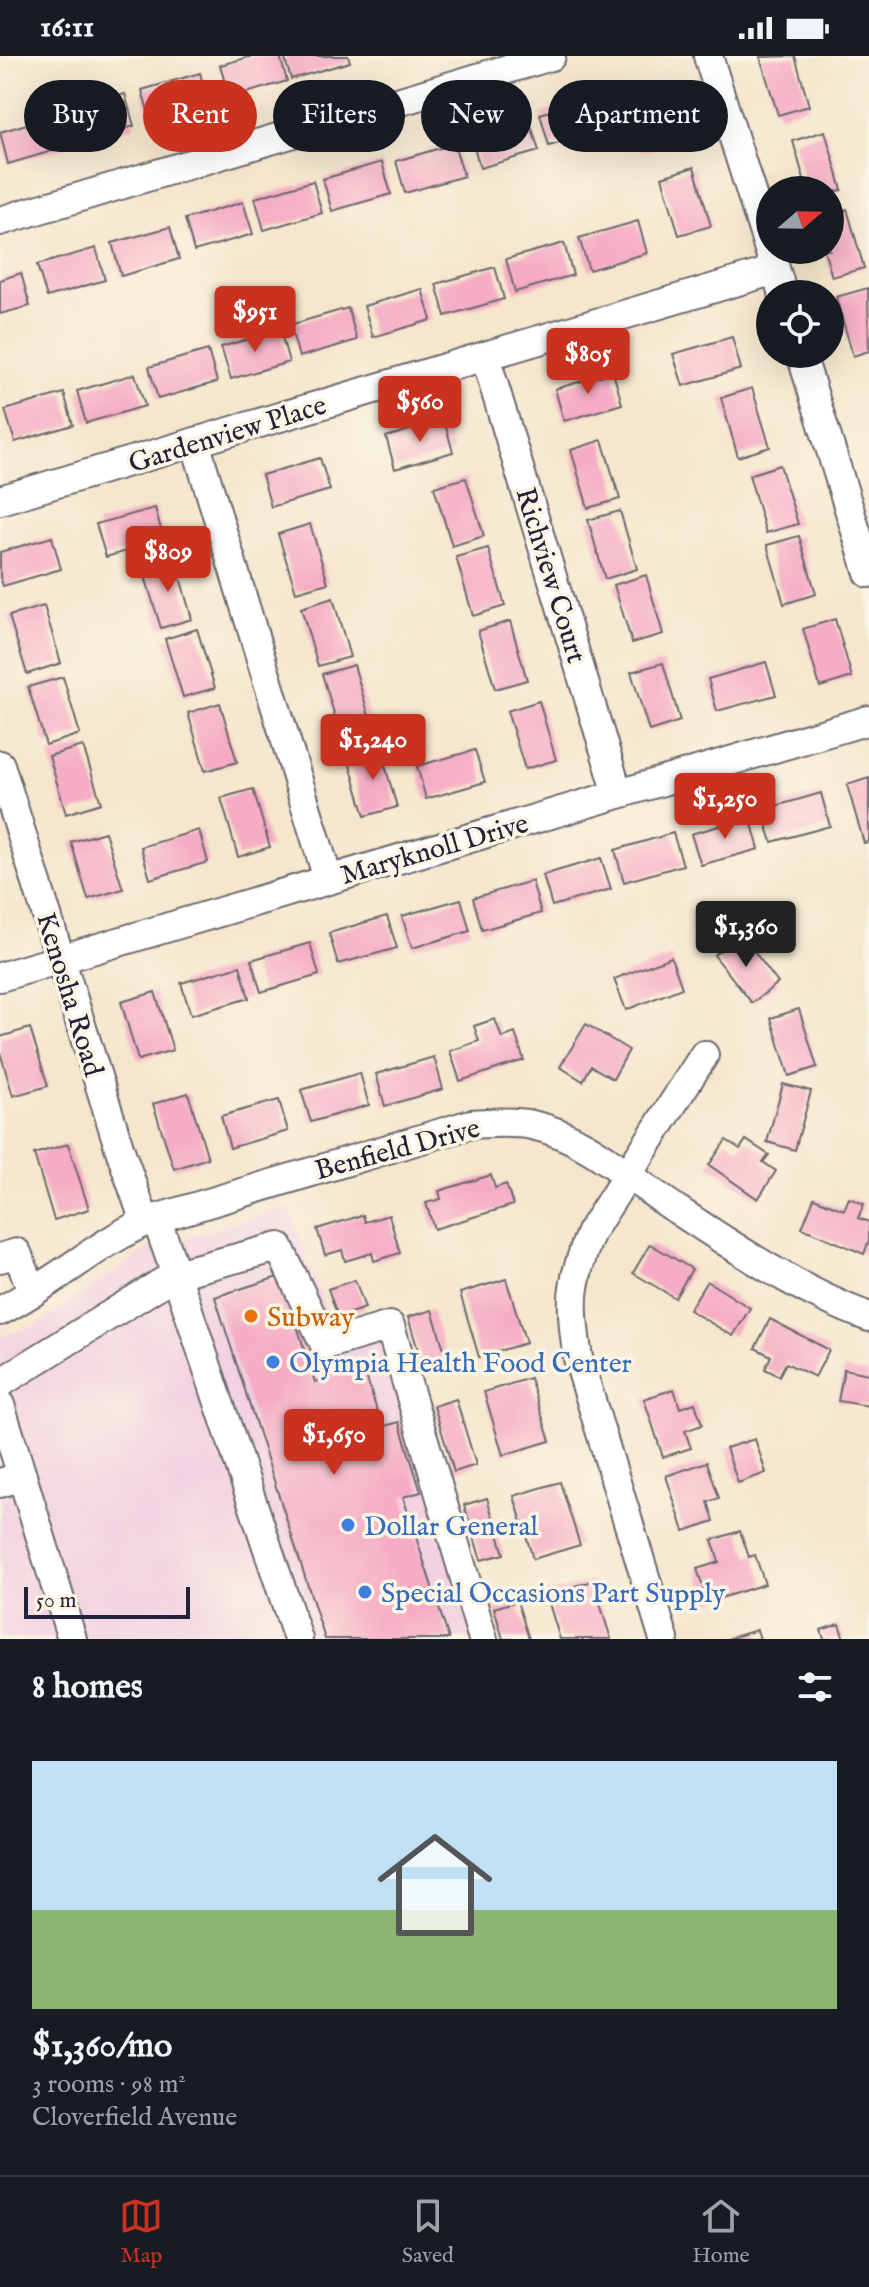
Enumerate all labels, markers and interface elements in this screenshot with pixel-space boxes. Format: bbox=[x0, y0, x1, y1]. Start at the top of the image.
text: 16:11 bbox=[40, 9, 94, 47]
chip: Buy bbox=[24, 80, 127, 152]
chip: Rent bbox=[143, 80, 257, 152]
chip: Filters bbox=[273, 80, 405, 152]
chip: New bbox=[421, 80, 532, 152]
chip: Apartment bbox=[548, 80, 728, 152]
north arrow bbox=[756, 176, 844, 264]
map controls bbox=[756, 176, 844, 368]
button: locate bbox=[756, 280, 844, 368]
pin: $951 bbox=[208, 286, 302, 354]
text: $951 bbox=[233, 295, 277, 328]
pin: $805 bbox=[541, 328, 635, 396]
text: $805 bbox=[565, 337, 611, 370]
pin: $560 bbox=[373, 376, 467, 444]
text: $560 bbox=[396, 385, 444, 418]
street label: Gardenview Place bbox=[125, 389, 331, 482]
street label: Richview Court bbox=[506, 484, 593, 668]
pin: $809 bbox=[121, 526, 215, 594]
text: $809 bbox=[144, 535, 192, 568]
pin: $1,240 bbox=[308, 714, 438, 782]
text: $1,240 bbox=[339, 723, 407, 756]
pin: $1,250 bbox=[660, 773, 790, 841]
text: $1,250 bbox=[692, 782, 758, 815]
street label: Maryknoll Drive bbox=[337, 807, 533, 894]
pin: $1,360 bbox=[681, 901, 811, 969]
street label: Kenosha Road bbox=[27, 909, 110, 1081]
text: $1,360 bbox=[714, 910, 778, 943]
street label: Benfield Drive bbox=[311, 1112, 484, 1189]
place label: Subway bbox=[267, 1301, 355, 1336]
marker: Subway bbox=[242, 1307, 260, 1325]
place label: Olympia Health Food Center bbox=[289, 1347, 632, 1382]
marker: Olympia Health Food Center bbox=[264, 1353, 282, 1371]
pin: $1,650 bbox=[269, 1409, 399, 1477]
text: $1,650 bbox=[302, 1418, 366, 1451]
place label: Dollar General bbox=[364, 1510, 539, 1545]
marker: Dollar General bbox=[339, 1516, 357, 1534]
place label: Special Occasions Part Supply bbox=[381, 1577, 726, 1612]
scale bar bbox=[24, 1583, 190, 1619]
marker: Special Occasions Part Supply bbox=[356, 1583, 374, 1601]
text: 50 m bbox=[36, 1587, 77, 1615]
icon: filters bbox=[793, 1665, 837, 1709]
text: 8 homes bbox=[32, 1666, 143, 1709]
icon: home bbox=[363, 1813, 507, 1957]
text: $1,360/mo bbox=[32, 2025, 172, 2068]
text: 3 rooms · 98 m² bbox=[32, 2068, 186, 2101]
text: Cloverfield Avenue bbox=[32, 2101, 237, 2134]
tab: Map bbox=[119, 2194, 163, 2270]
tab: Saved bbox=[402, 2194, 454, 2270]
tab: Home bbox=[692, 2194, 750, 2270]

